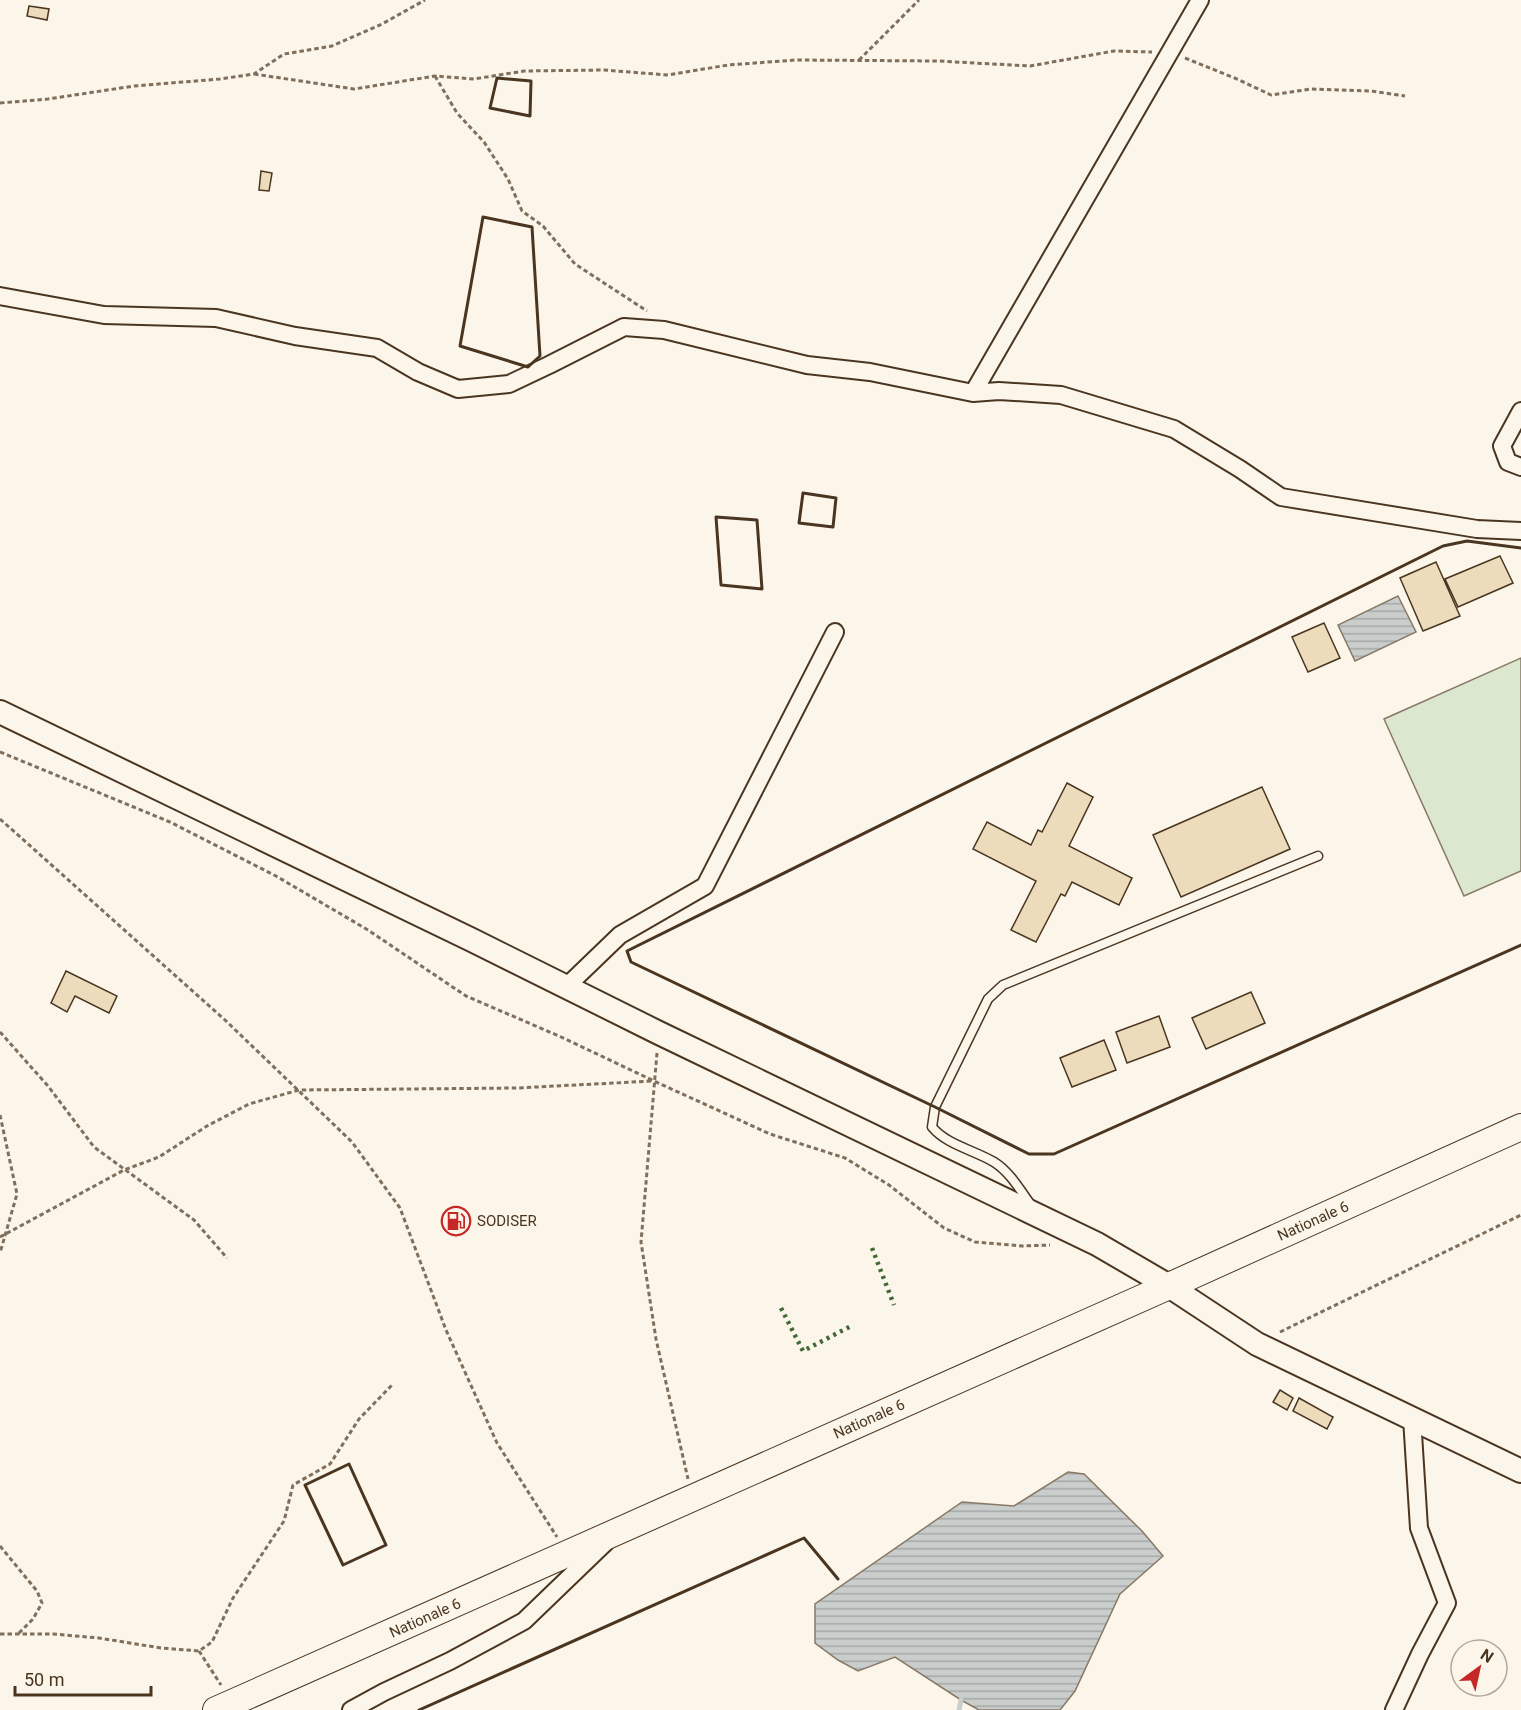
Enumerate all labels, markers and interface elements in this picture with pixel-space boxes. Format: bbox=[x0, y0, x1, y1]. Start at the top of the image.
street label: Nationale 6 bbox=[1275, 1197, 1351, 1245]
fuel station icon: SODISER bbox=[440, 1205, 472, 1237]
place label: SODISER bbox=[477, 1212, 537, 1230]
street label: Nationale 6 bbox=[831, 1395, 907, 1443]
street label: Nationale 6 bbox=[387, 1594, 463, 1642]
north arrow bbox=[1449, 1638, 1509, 1698]
text: N bbox=[1477, 1645, 1497, 1667]
scale bar bbox=[15, 1659, 152, 1697]
text: 50 m bbox=[24, 1669, 64, 1690]

